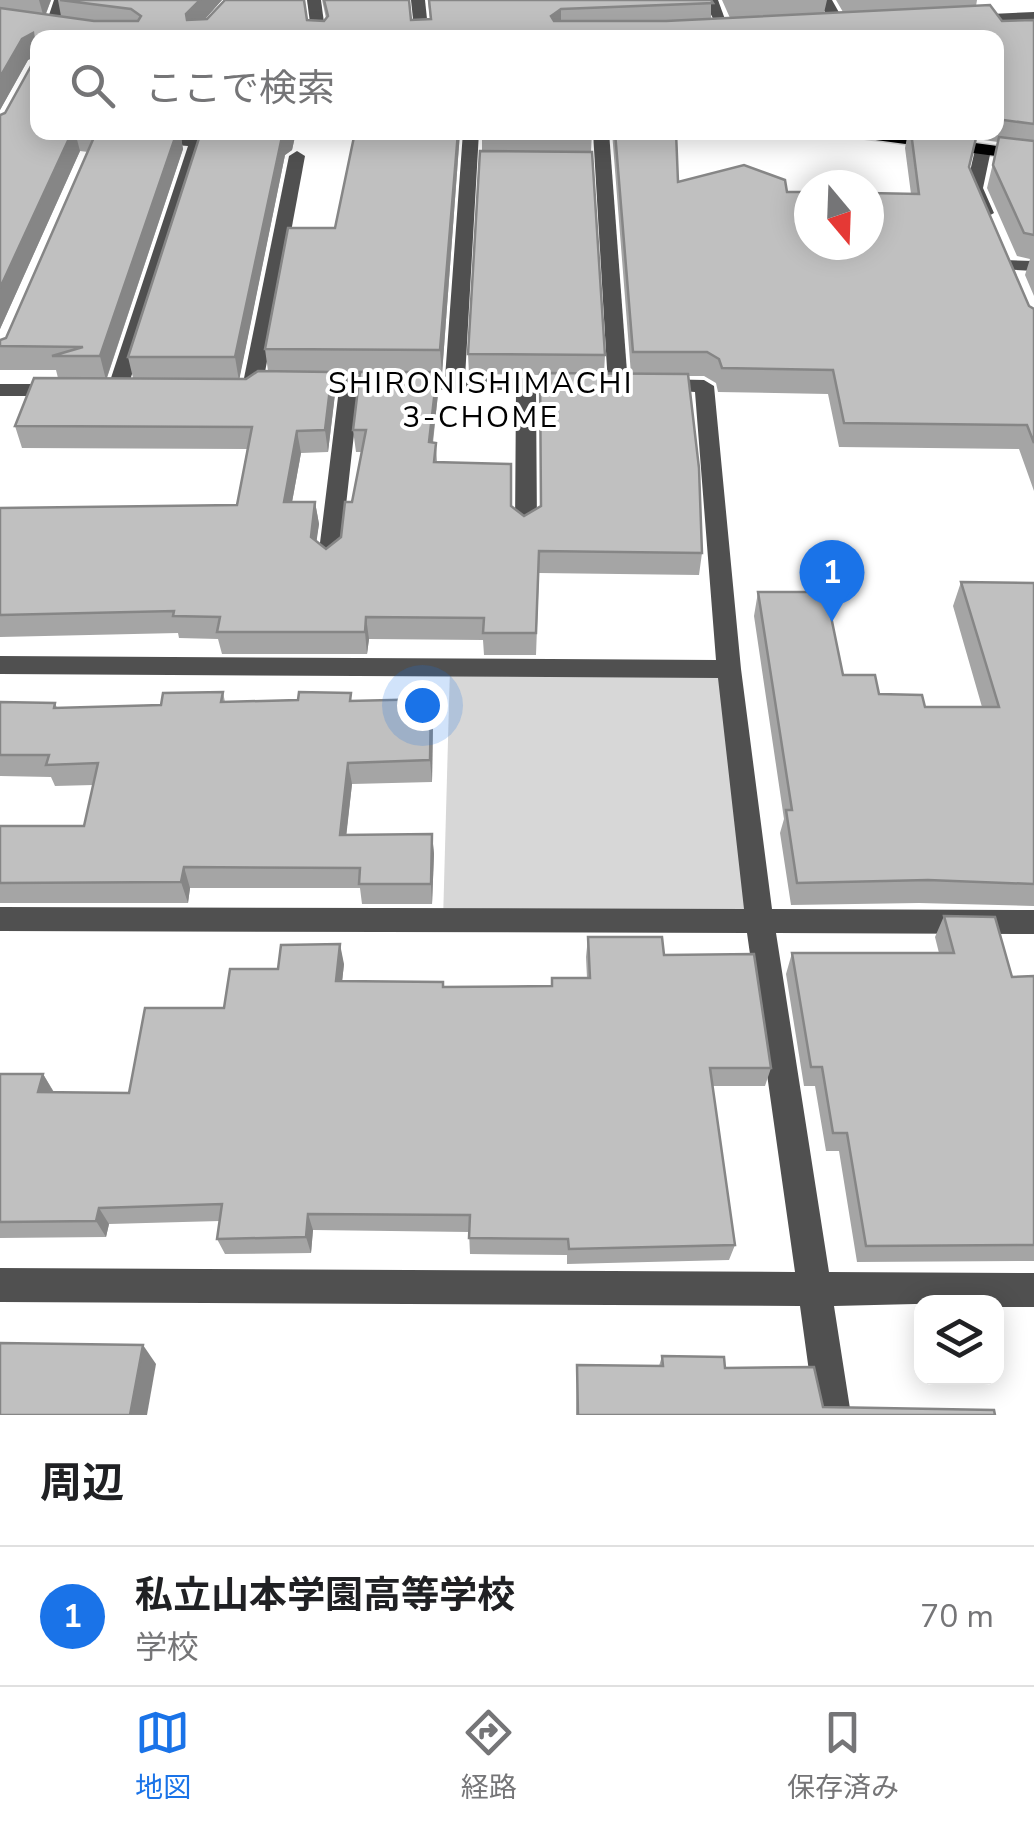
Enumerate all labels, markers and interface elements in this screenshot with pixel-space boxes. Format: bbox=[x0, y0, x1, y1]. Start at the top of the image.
search box bbox=[30, 30, 1004, 140]
icon: search bbox=[65, 58, 120, 113]
text: ここで検索 bbox=[145, 63, 335, 114]
north arrow bbox=[794, 170, 884, 260]
district label: SHIRONISHIMACHI 3-CHOME bbox=[328, 363, 634, 438]
pin: 1 bbox=[800, 540, 864, 622]
your location bbox=[397, 680, 448, 731]
map controls bbox=[914, 1295, 1004, 1385]
button: layers bbox=[914, 1295, 1004, 1385]
text: 周辺 bbox=[40, 1455, 124, 1512]
text: 私立山本学園高等学校 bbox=[135, 1570, 515, 1621]
text: 1 bbox=[63, 1595, 82, 1638]
text: 70 m bbox=[920, 1595, 994, 1638]
text: 学校 bbox=[135, 1626, 199, 1669]
tab: 地図 bbox=[135, 1705, 191, 1807]
tab: 経路 bbox=[461, 1705, 517, 1807]
tab: 保存済み bbox=[787, 1705, 899, 1807]

